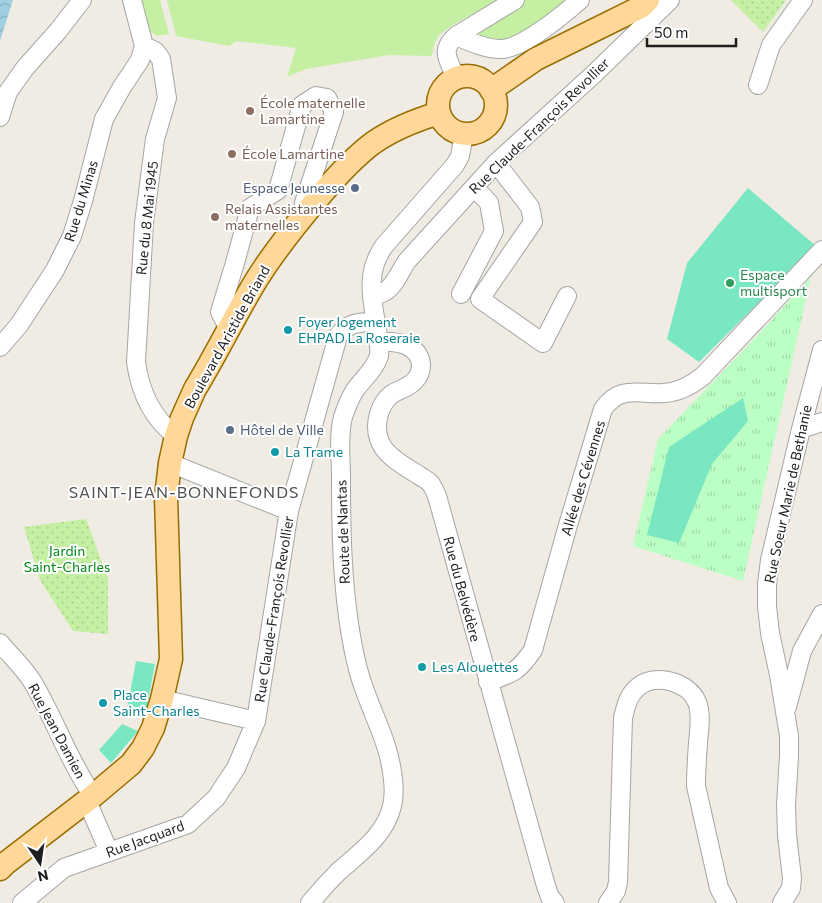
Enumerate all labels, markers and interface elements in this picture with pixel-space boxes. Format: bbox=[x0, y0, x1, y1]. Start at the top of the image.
scale bar bbox=[647, 15, 736, 47]
text: 50 m bbox=[654, 23, 688, 41]
street label: Rue Claude-François Revollier bbox=[465, 54, 613, 197]
place label: École maternelle Lamartine bbox=[260, 94, 365, 127]
marker: École maternelle Lamartine bbox=[244, 105, 256, 117]
place label: École Lamartine bbox=[242, 145, 344, 162]
marker: École Lamartine bbox=[226, 148, 238, 160]
street label: Rue du Minas bbox=[60, 158, 101, 244]
street label: Rue du 8 Mai 1945 bbox=[132, 160, 161, 276]
place label: Espace Jeunesse bbox=[243, 179, 345, 196]
marker: Espace Jeunesse bbox=[349, 182, 361, 194]
place label: Relais Assistantes maternelles bbox=[225, 200, 338, 233]
marker: Relais Assistantes maternelles bbox=[209, 211, 221, 223]
street label: Boulevard Aristide Briand bbox=[180, 262, 273, 411]
place label: Espace multisport bbox=[740, 266, 808, 299]
marker: Espace multisport bbox=[724, 277, 736, 289]
place label: Foyer logement EHPAD La Roseraie bbox=[298, 313, 420, 346]
marker: Foyer logement EHPAD La Roseraie bbox=[282, 324, 294, 336]
street label: Rue Soeur Marie de Bethanie bbox=[760, 403, 815, 585]
street label: Allée des Cévennes bbox=[557, 418, 608, 538]
place label: Hôtel de Ville bbox=[240, 421, 324, 438]
marker: Hôtel de Ville bbox=[224, 424, 236, 436]
place label: La Trame bbox=[285, 443, 343, 460]
marker: La Trame bbox=[269, 446, 281, 458]
street label: Route de Nantas bbox=[332, 480, 353, 584]
district label: SAINT-JEAN-BONNEFONDS bbox=[69, 482, 299, 501]
street label: Rue Claude-François Revollier bbox=[250, 514, 297, 703]
street label: Rue du Belvédère bbox=[440, 534, 485, 643]
park label: Jardin Saint-Charles bbox=[24, 542, 110, 575]
place label: Les Alouettes bbox=[432, 658, 518, 675]
marker: Les Alouettes bbox=[416, 661, 428, 673]
street label: Rue Jean Damien bbox=[25, 680, 90, 781]
place label: Place Saint-Charles bbox=[113, 686, 200, 719]
marker: Place Saint-Charles bbox=[97, 697, 109, 709]
street label: Rue Jacquard bbox=[103, 816, 186, 861]
north arrow bbox=[15, 838, 65, 888]
text: N bbox=[36, 867, 50, 886]

